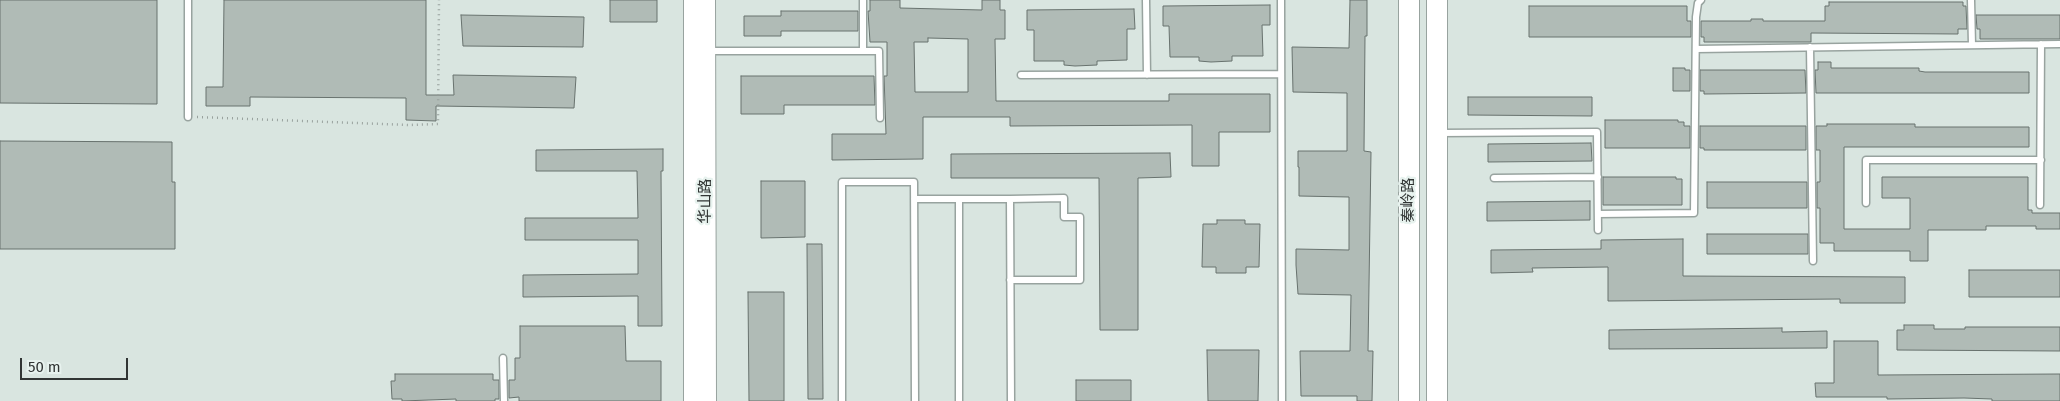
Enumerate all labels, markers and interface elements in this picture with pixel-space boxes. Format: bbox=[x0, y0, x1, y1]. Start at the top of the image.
street label: 秦岭路 bbox=[1400, 178, 1418, 222]
street label: 华山路 bbox=[697, 179, 715, 223]
scale bar bbox=[22, 348, 130, 380]
text: 50 m bbox=[28, 358, 61, 376]

